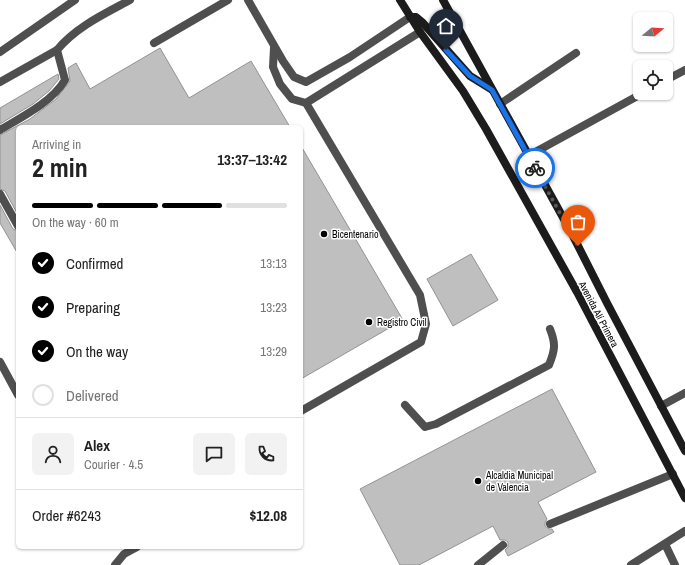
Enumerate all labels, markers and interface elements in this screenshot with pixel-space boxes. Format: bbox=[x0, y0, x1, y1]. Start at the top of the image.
pin bbox=[429, 9, 463, 50]
north arrow bbox=[633, 12, 673, 52]
map controls bbox=[633, 12, 673, 100]
icon: home bbox=[435, 15, 457, 37]
button: locate bbox=[633, 60, 673, 100]
text: Arriving in bbox=[32, 136, 81, 153]
courier bbox=[515, 148, 555, 188]
text: 13:37–13:42 bbox=[217, 149, 287, 170]
text: 2 min bbox=[32, 150, 88, 185]
icon: bike bbox=[524, 157, 546, 179]
pin bbox=[561, 205, 595, 246]
icon: bag bbox=[567, 211, 589, 233]
text: On the way · 60 m bbox=[32, 214, 119, 231]
place label: Bicentenario bbox=[332, 228, 379, 241]
marker: Bicentenario bbox=[319, 229, 329, 239]
icon: check bbox=[32, 252, 54, 274]
text: Confirmed bbox=[66, 253, 123, 274]
text: 13:13 bbox=[260, 255, 287, 272]
street label: Avenida Alí Primera bbox=[575, 278, 622, 350]
icon: check bbox=[32, 296, 54, 318]
text: Preparing bbox=[66, 297, 120, 318]
text: 13:23 bbox=[260, 299, 287, 316]
place label: Registro Civil bbox=[377, 316, 427, 329]
marker: Registro Civil bbox=[364, 317, 374, 327]
icon: check bbox=[32, 340, 54, 362]
text: On the way bbox=[66, 341, 128, 362]
text: 13:29 bbox=[260, 343, 287, 360]
text: Delivered bbox=[66, 385, 119, 406]
button: person bbox=[32, 433, 74, 475]
button: chat bbox=[193, 433, 235, 475]
button: phone bbox=[245, 433, 287, 475]
text: Alex bbox=[84, 435, 110, 456]
text: Courier · 4.5 bbox=[84, 456, 143, 473]
place label: Alcaldia Municipal de Valencia bbox=[485, 469, 553, 494]
marker: Alcaldia Municipal de Valencia bbox=[473, 476, 483, 486]
text: Order #6243 bbox=[32, 505, 101, 526]
text: $12.08 bbox=[249, 505, 287, 526]

